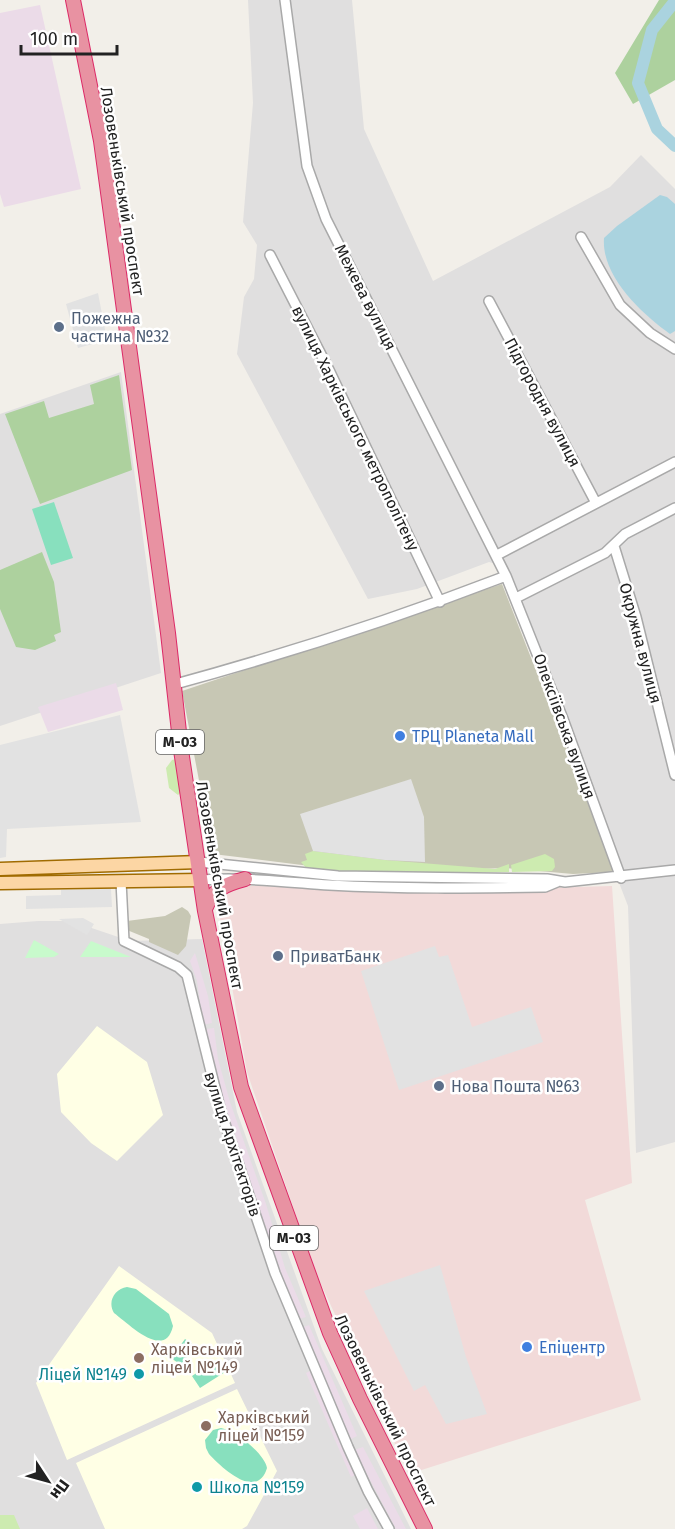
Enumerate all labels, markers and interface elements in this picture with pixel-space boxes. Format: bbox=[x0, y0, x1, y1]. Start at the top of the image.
scale bar bbox=[21, 18, 117, 56]
text: 100 m bbox=[30, 28, 78, 50]
street label: Лозовеньківський проспект bbox=[97, 85, 149, 298]
street label: Межева вулиця bbox=[331, 241, 400, 353]
street label: вулиця Харківського метрополітену bbox=[288, 303, 423, 554]
place label: Пожежна частина №32 bbox=[71, 309, 169, 346]
marker: Пожежна частина №32 bbox=[52, 320, 66, 334]
street label: Підгородня вулиця bbox=[500, 334, 585, 470]
street label: Окружна вулиця bbox=[615, 581, 666, 706]
street label: Олексіївська вулиця bbox=[529, 651, 600, 801]
place label: ТРЦ Planeta Mall bbox=[412, 727, 534, 746]
marker: ТРЦ Planeta Mall bbox=[393, 729, 407, 743]
road number: М-03 bbox=[156, 730, 204, 754]
street label: Лозовеньківський проспект bbox=[192, 779, 247, 992]
place label: ПриватБанк bbox=[290, 947, 381, 966]
marker: ПриватБанк bbox=[271, 949, 285, 963]
street label: вулиця Архітекторів bbox=[200, 1069, 265, 1219]
place label: Нова Пошта №63 bbox=[451, 1077, 580, 1096]
marker: Нова Пошта №63 bbox=[432, 1079, 446, 1093]
road number: М-03 bbox=[270, 1226, 318, 1250]
street label: Лозовеньківський проспект bbox=[331, 1311, 441, 1510]
place label: Епіцентр bbox=[539, 1338, 605, 1357]
place label: Харківський ліцей №149 bbox=[151, 1340, 243, 1377]
marker: Епіцентр bbox=[520, 1340, 534, 1354]
marker: Харківський ліцей №149 bbox=[132, 1351, 146, 1365]
place label: Ліцей №149 bbox=[39, 1365, 127, 1384]
marker: Ліцей №149 bbox=[132, 1367, 146, 1381]
place label: Харківський ліцей №159 bbox=[218, 1408, 310, 1445]
marker: Харківський ліцей №159 bbox=[199, 1419, 213, 1433]
north arrow bbox=[18, 1451, 78, 1511]
text: Пн bbox=[46, 1476, 73, 1503]
place label: Школа №159 bbox=[209, 1478, 304, 1497]
marker: Школа №159 bbox=[190, 1480, 204, 1494]

